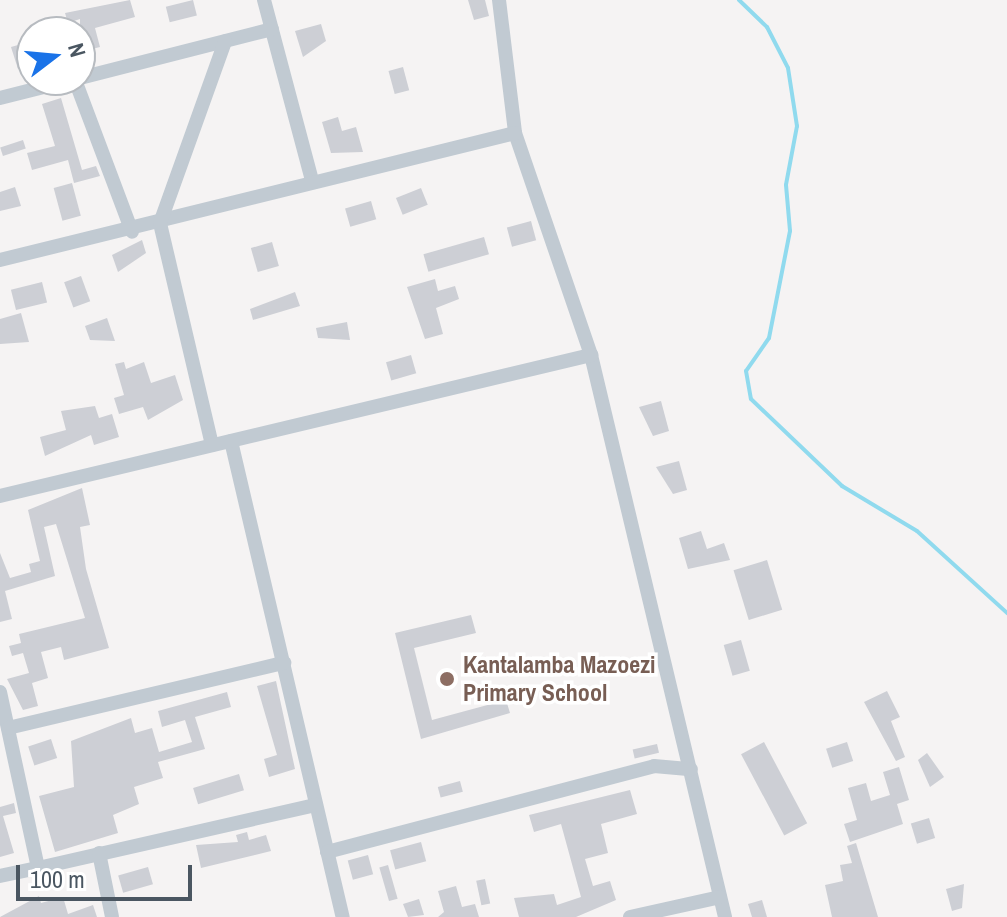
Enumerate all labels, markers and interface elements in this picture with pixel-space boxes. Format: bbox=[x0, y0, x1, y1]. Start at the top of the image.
north arrow bbox=[16, 16, 96, 96]
text: N bbox=[61, 40, 93, 60]
place label: Kantalamba Mazoezi Primary School bbox=[463, 651, 655, 707]
marker: Kantalamba Mazoezi Primary School bbox=[438, 670, 456, 688]
scale bar bbox=[20, 849, 196, 899]
text: 100 m bbox=[30, 863, 85, 895]

